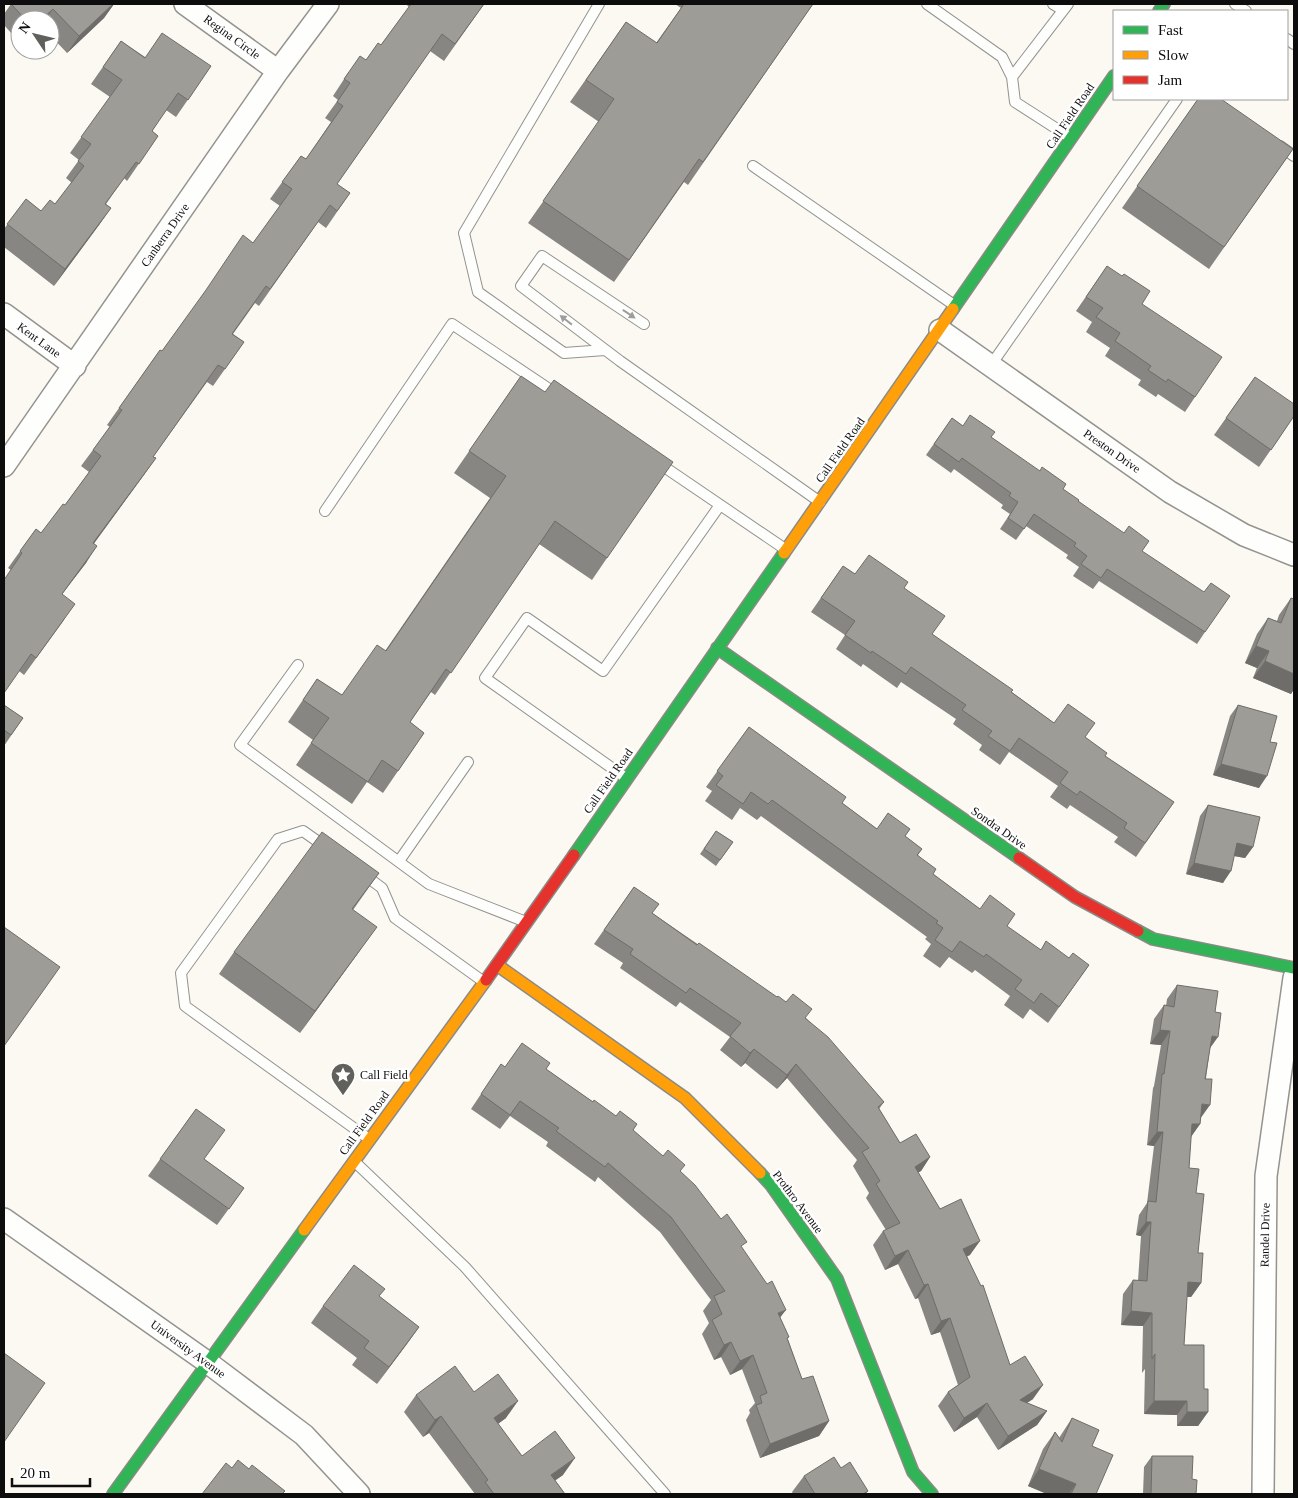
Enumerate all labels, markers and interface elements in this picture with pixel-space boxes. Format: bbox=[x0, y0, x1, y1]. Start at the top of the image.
north arrow bbox=[10, 10, 60, 60]
legend bbox=[1113, 10, 1288, 100]
street label: Regina Circle bbox=[201, 12, 263, 62]
text: N bbox=[16, 19, 34, 36]
text: Fast bbox=[1158, 22, 1184, 38]
text: Slow bbox=[1158, 47, 1189, 63]
text: Jam bbox=[1158, 72, 1182, 88]
street label: Call Field Road bbox=[1043, 81, 1097, 151]
street label: Canberra Drive bbox=[138, 201, 192, 269]
one-way arrow bbox=[623, 309, 636, 319]
one-way arrow bbox=[560, 315, 573, 326]
street label: Kent Lane bbox=[15, 320, 63, 360]
street label: Call Field Road bbox=[812, 415, 868, 485]
street label: Preston Drive bbox=[1081, 426, 1143, 476]
street label: Call Field Road bbox=[580, 746, 636, 816]
street label: Sondra Drive bbox=[969, 804, 1029, 852]
place icon: Call Field bbox=[330, 1062, 356, 1096]
place label: Call Field bbox=[360, 1068, 408, 1082]
street label: Call Field Road bbox=[336, 1088, 392, 1158]
street label: Prothro Avenue bbox=[770, 1168, 826, 1236]
street label: Randel Drive bbox=[1257, 1203, 1273, 1267]
street label: University Avenue bbox=[148, 1317, 228, 1381]
scale bar bbox=[12, 1456, 90, 1488]
text: 20 m bbox=[20, 1465, 51, 1481]

